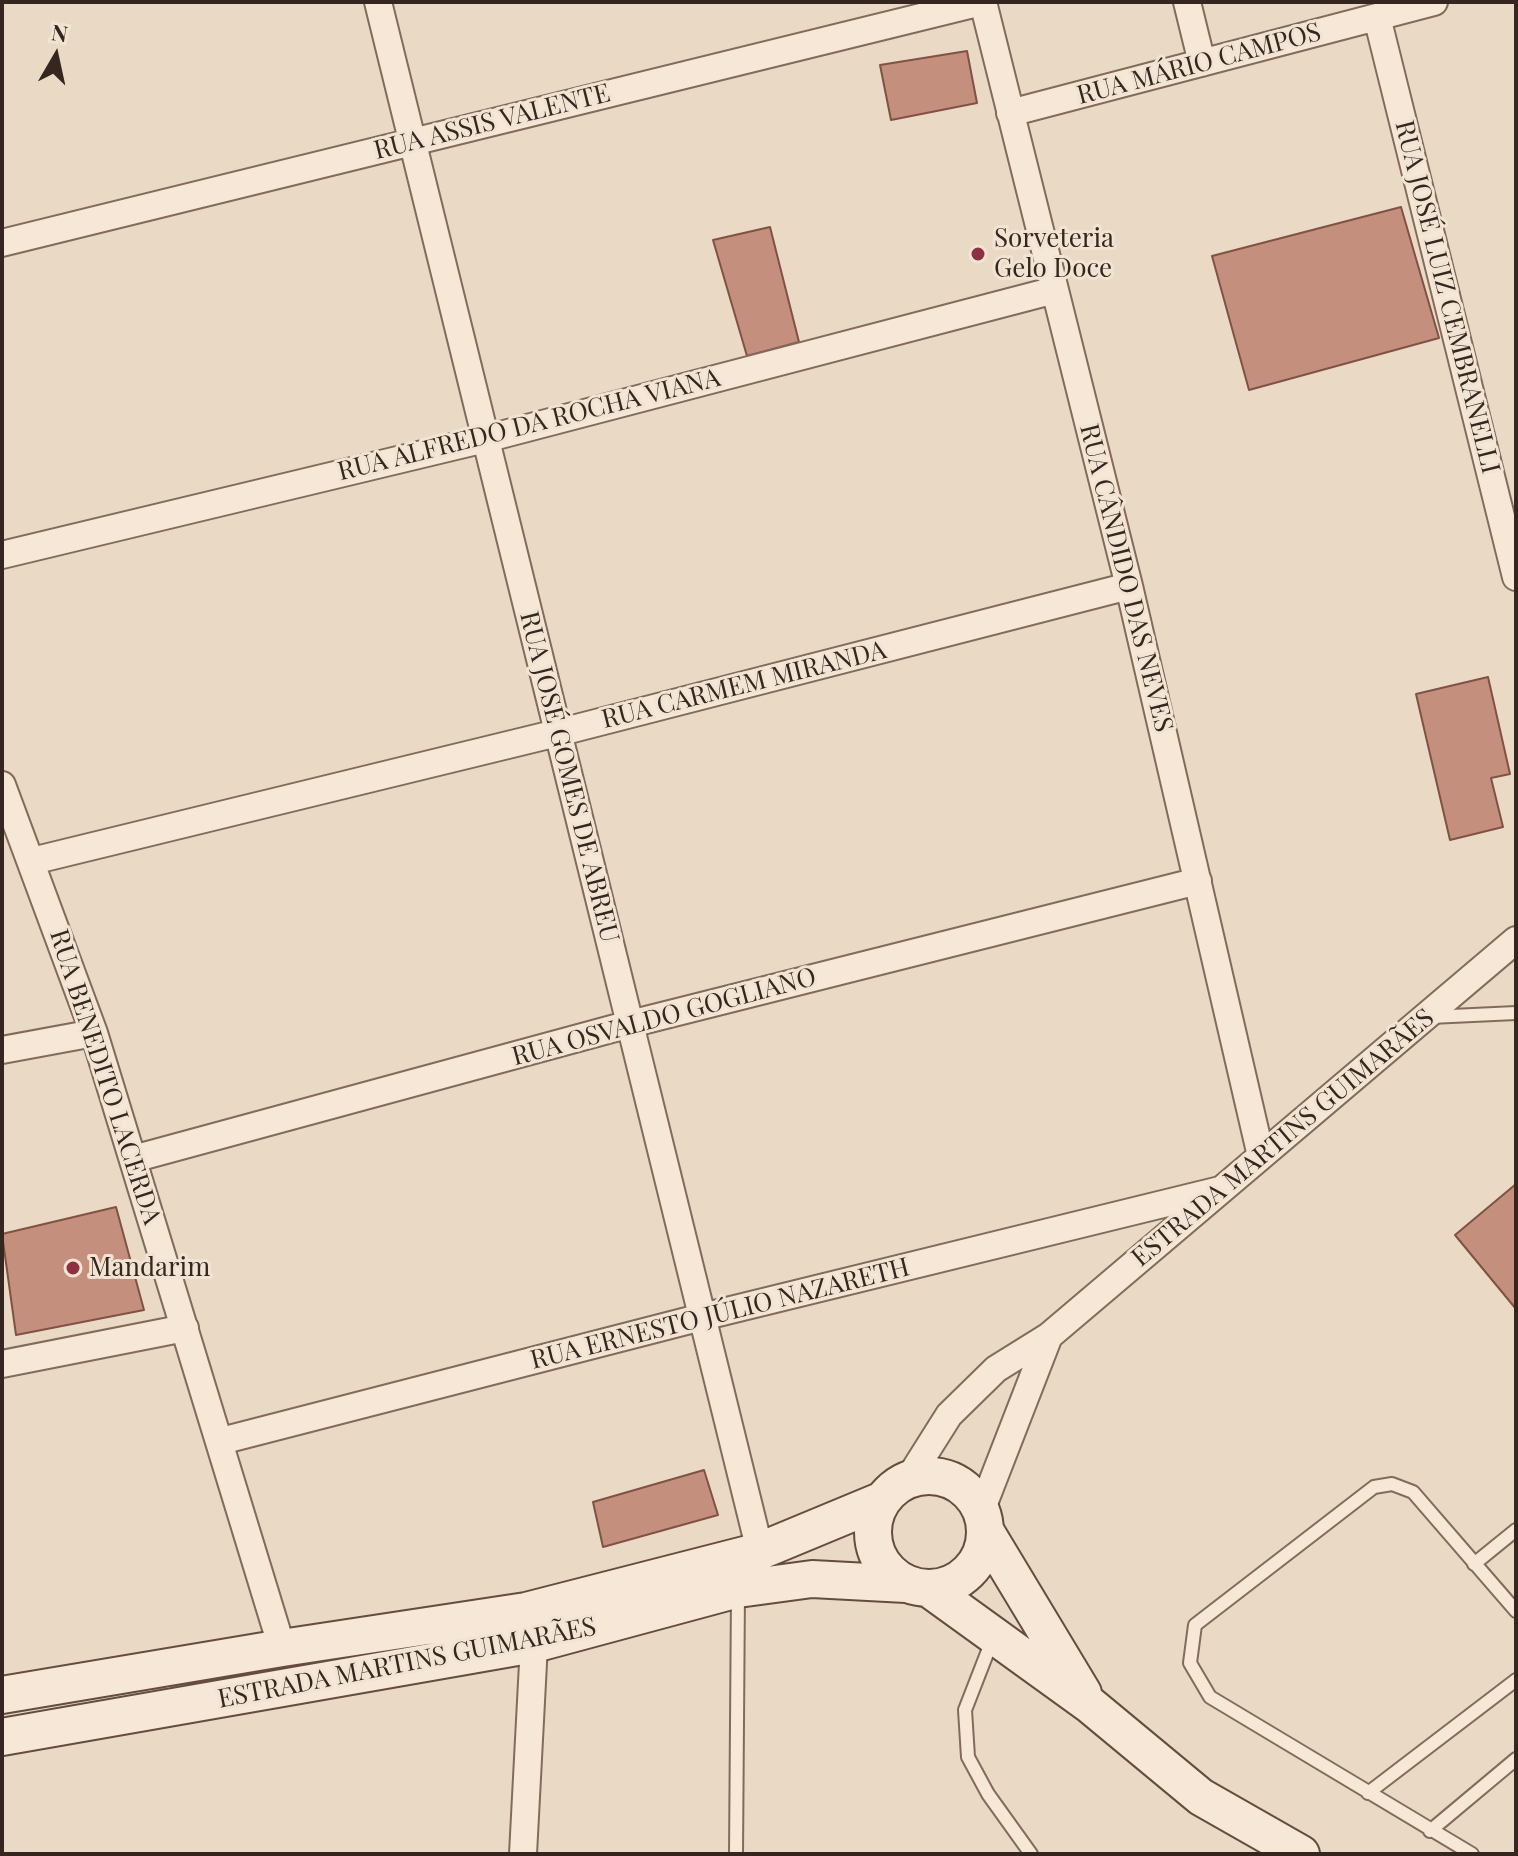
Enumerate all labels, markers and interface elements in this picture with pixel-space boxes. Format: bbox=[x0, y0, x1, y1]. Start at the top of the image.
north arrow bbox=[16, 16, 96, 96]
text: N bbox=[50, 16, 70, 48]
street label: RUA MÁRIO CAMPOS bbox=[1074, 16, 1324, 112]
street label: RUA ASSIS VALENTE bbox=[371, 78, 613, 166]
street label: RUA JOSÉ LUIZ CEMBRANELLI bbox=[1388, 117, 1506, 477]
place label: Sorveteria Gelo Doce bbox=[994, 223, 1114, 284]
marker: Sorveteria Gelo Doce bbox=[969, 245, 987, 263]
street label: RUA ALFREDO DA ROCHA VIANA bbox=[335, 362, 723, 488]
street label: RUA CÂNDIDO DAS NEVES bbox=[1073, 421, 1179, 735]
street label: RUA JOSÉ GOMES DE ABREU bbox=[513, 608, 625, 946]
street label: RUA CARMEM MIRANDA bbox=[599, 635, 889, 735]
street label: RUA BENEDITO LACERDA bbox=[43, 926, 167, 1228]
street label: RUA OSVALDO GOGLIANO bbox=[509, 961, 819, 1073]
street label: ESTRADA MARTINS GUIMARÃES bbox=[1126, 1002, 1440, 1274]
place label: Mandarim bbox=[89, 1252, 210, 1284]
street label: RUA ERNESTO JÚLIO NAZARETH bbox=[527, 1252, 913, 1376]
marker: Mandarim bbox=[64, 1259, 82, 1277]
street label: ESTRADA MARTINS GUIMARÃES bbox=[215, 1611, 599, 1715]

